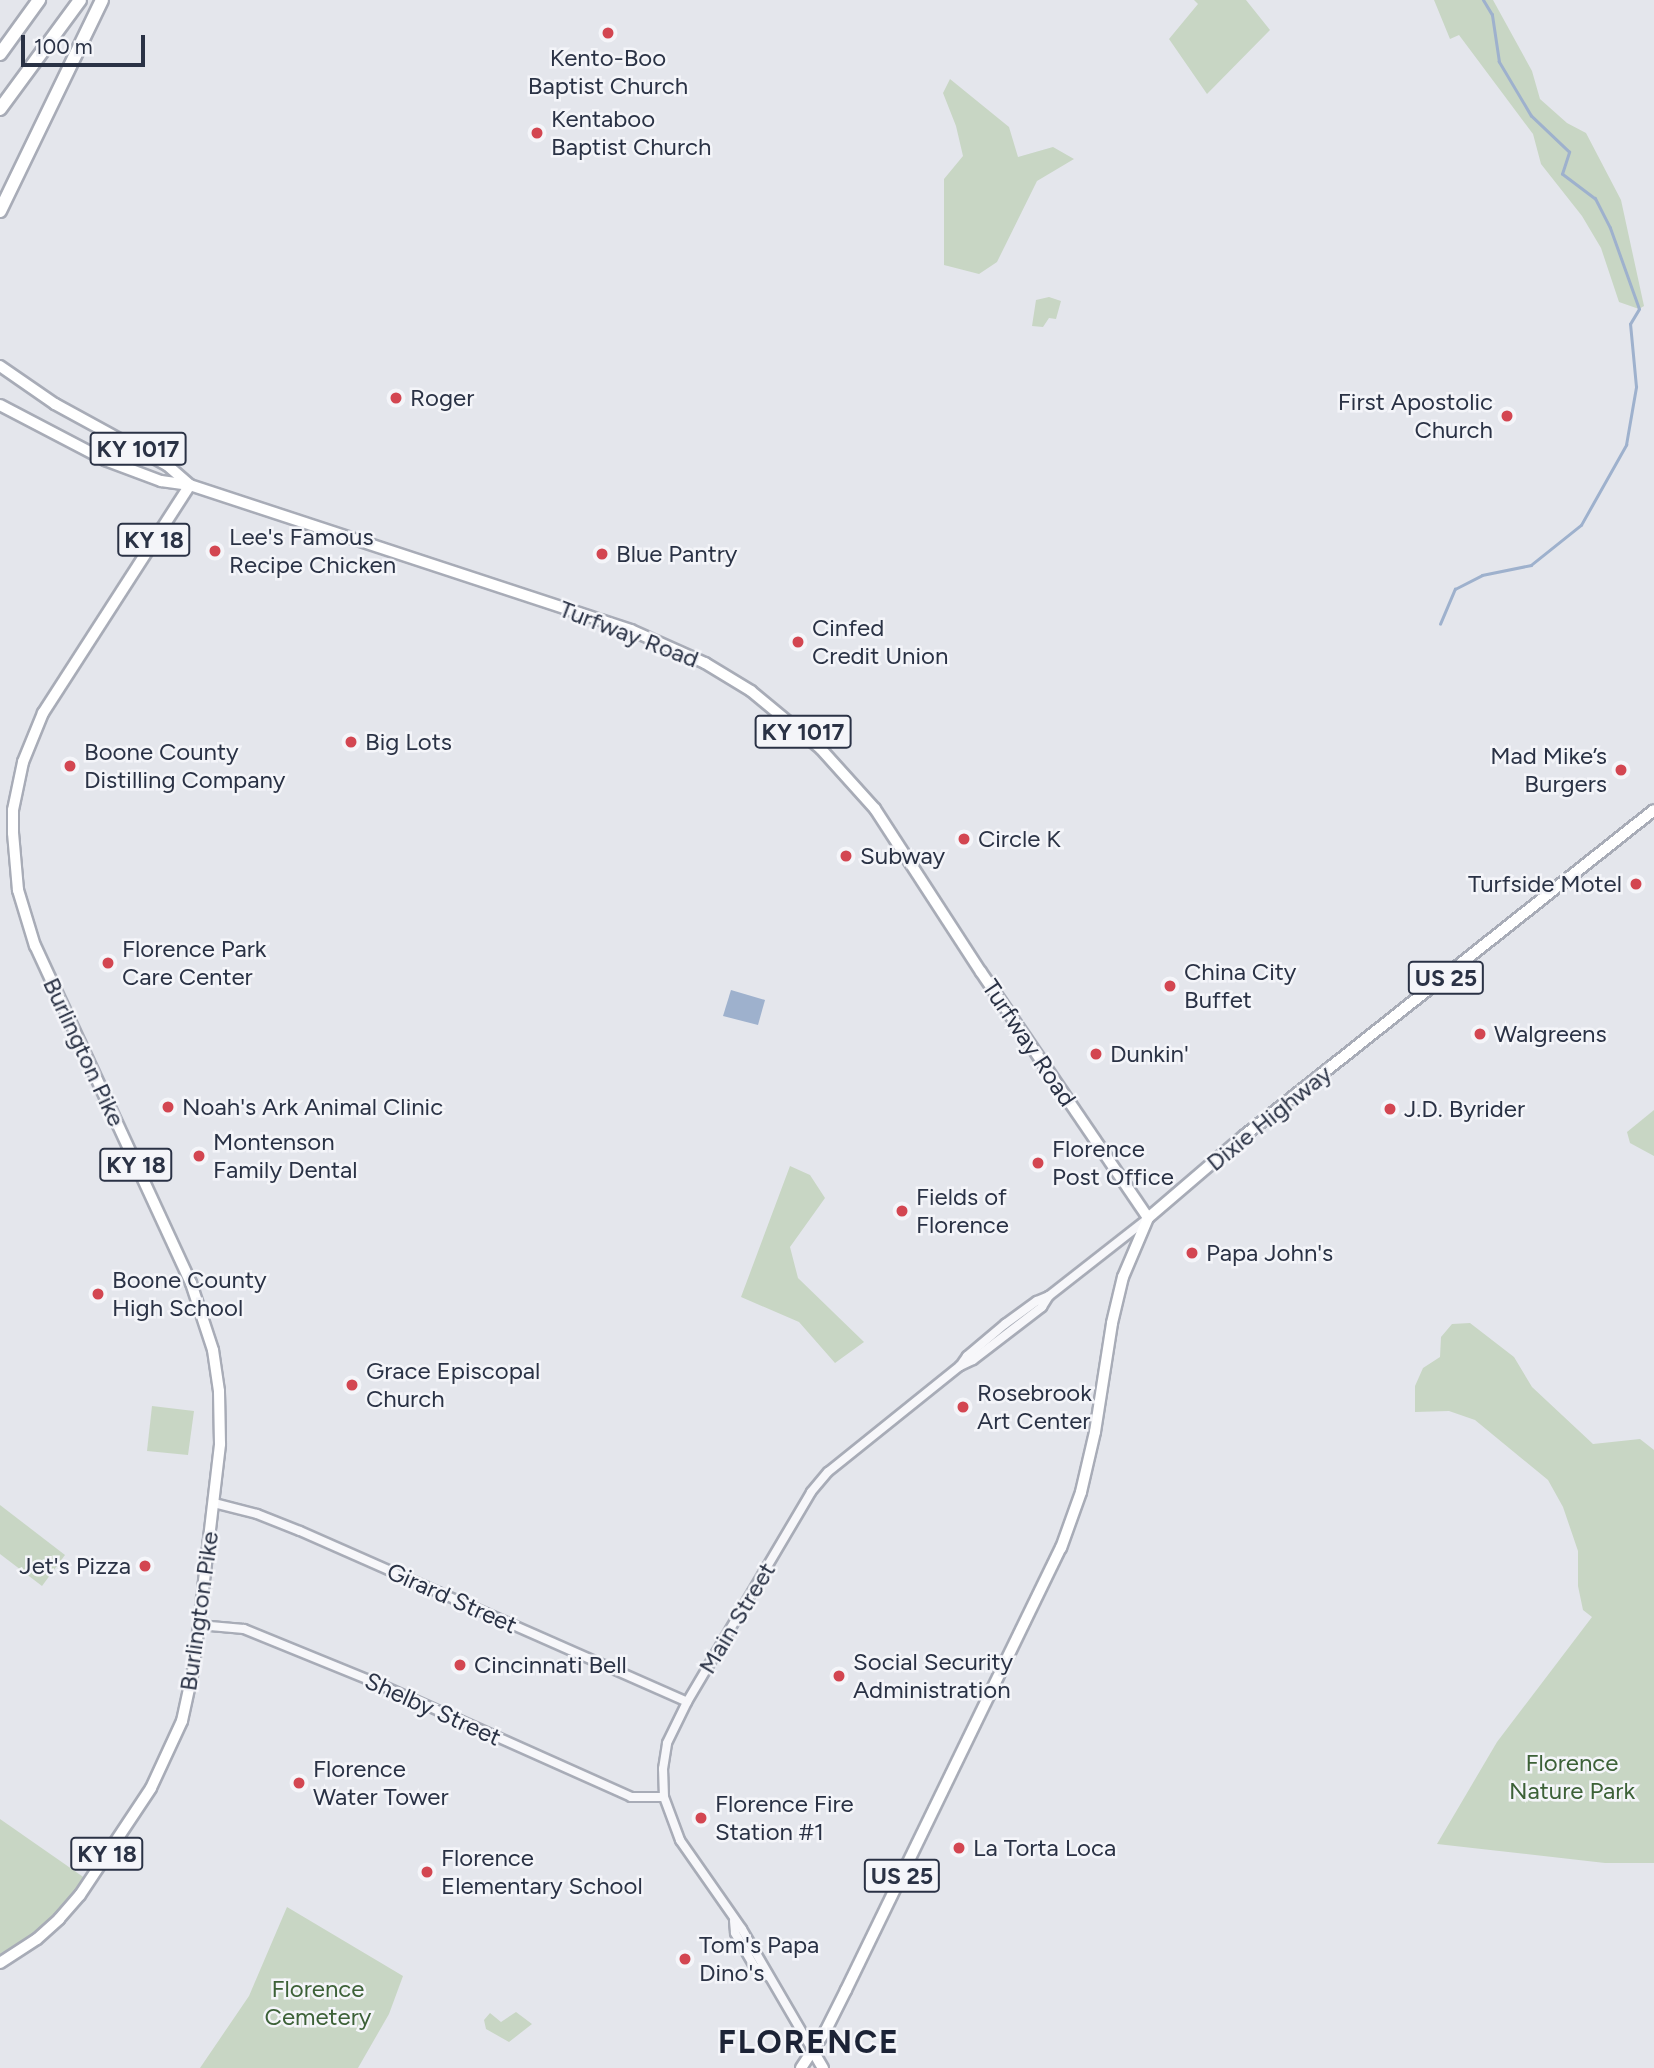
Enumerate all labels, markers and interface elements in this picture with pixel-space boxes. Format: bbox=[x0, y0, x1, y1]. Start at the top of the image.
scale bar bbox=[24, 21, 149, 65]
marker: Kento-Boo Baptist Church bbox=[600, 25, 616, 41]
text: 100 m bbox=[34, 34, 93, 59]
place label: Kento-Boo Baptist Church bbox=[528, 44, 688, 100]
place label: Kentaboo Baptist Church bbox=[551, 105, 711, 161]
marker: Kentaboo Baptist Church bbox=[529, 125, 545, 141]
place label: Roger bbox=[410, 384, 474, 412]
place label: First Apostolic Church bbox=[1338, 388, 1493, 444]
marker: Roger bbox=[388, 390, 404, 406]
marker: First Apostolic Church bbox=[1499, 408, 1515, 424]
road number: KY 1017 bbox=[89, 430, 187, 468]
road number: KY 18 bbox=[117, 520, 191, 560]
place label: Lee's Famous Recipe Chicken bbox=[229, 523, 396, 579]
place label: Blue Pantry bbox=[616, 540, 737, 568]
marker: Lee's Famous Recipe Chicken bbox=[207, 543, 223, 559]
marker: Blue Pantry bbox=[594, 546, 610, 562]
street label: Turfway Road bbox=[555, 594, 703, 674]
place label: Cinfed Credit Union bbox=[812, 614, 948, 670]
marker: Cinfed Credit Union bbox=[790, 634, 806, 650]
road number: KY 1017 bbox=[754, 712, 852, 752]
place label: Big Lots bbox=[365, 728, 452, 756]
marker: Big Lots bbox=[343, 734, 359, 750]
place label: Boone County Distilling Company bbox=[84, 738, 285, 794]
place label: Mad Mike’s Burgers bbox=[1490, 742, 1607, 798]
marker: Boone County Distilling Company bbox=[62, 758, 78, 774]
marker: Mad Mike’s Burgers bbox=[1613, 762, 1629, 778]
place label: Circle K bbox=[978, 825, 1061, 853]
marker: Circle K bbox=[956, 831, 972, 847]
place label: Subway bbox=[860, 842, 945, 870]
marker: Subway bbox=[838, 848, 854, 864]
place label: Turfside Motel bbox=[1468, 870, 1622, 898]
marker: Turfside Motel bbox=[1628, 876, 1644, 892]
place label: Florence Park Care Center bbox=[122, 935, 267, 991]
marker: Florence Park Care Center bbox=[100, 955, 116, 971]
place label: China City Buffet bbox=[1184, 958, 1296, 1014]
road number: US 25 bbox=[1408, 959, 1484, 998]
street label: Burlington Pike bbox=[37, 973, 131, 1131]
street label: Turfway Road bbox=[976, 974, 1082, 1112]
marker: China City Buffet bbox=[1162, 978, 1178, 994]
place label: Walgreens bbox=[1494, 1020, 1607, 1048]
marker: Walgreens bbox=[1472, 1026, 1488, 1042]
place label: Dunkin' bbox=[1110, 1040, 1189, 1068]
marker: Dunkin' bbox=[1088, 1046, 1104, 1062]
street label: Dixie Highway bbox=[1201, 1059, 1337, 1177]
place label: Noah's Ark Animal Clinic bbox=[182, 1093, 443, 1121]
place label: J.D. Byrider bbox=[1404, 1095, 1525, 1123]
marker: Noah's Ark Animal Clinic bbox=[160, 1099, 176, 1115]
marker: J.D. Byrider bbox=[1382, 1101, 1398, 1117]
place label: Montenson Family Dental bbox=[213, 1128, 357, 1184]
place label: Florence Post Office bbox=[1052, 1135, 1174, 1191]
road number: KY 18 bbox=[99, 1146, 173, 1184]
marker: Montenson Family Dental bbox=[191, 1148, 207, 1164]
marker: Florence Post Office bbox=[1030, 1155, 1046, 1171]
place label: Fields of Florence bbox=[916, 1183, 1009, 1239]
marker: Fields of Florence bbox=[894, 1203, 910, 1219]
place label: Papa John's bbox=[1206, 1239, 1333, 1267]
marker: Papa John's bbox=[1184, 1245, 1200, 1261]
place label: Boone County High School bbox=[112, 1266, 267, 1322]
marker: Boone County High School bbox=[90, 1286, 106, 1302]
place label: Grace Episcopal Church bbox=[366, 1357, 540, 1413]
marker: Grace Episcopal Church bbox=[344, 1377, 360, 1393]
place label: Rosebrook Art Center bbox=[977, 1379, 1092, 1435]
marker: Rosebrook Art Center bbox=[955, 1399, 971, 1415]
street label: Burlington Pike bbox=[174, 1529, 224, 1693]
place label: Jet's Pizza bbox=[19, 1552, 131, 1580]
street label: Girard Street bbox=[382, 1556, 522, 1640]
street label: Main Street bbox=[693, 1557, 781, 1679]
marker: Jet's Pizza bbox=[137, 1558, 153, 1574]
place label: Social Security Administration bbox=[853, 1648, 1013, 1704]
place label: Cincinnati Bell bbox=[474, 1651, 627, 1679]
marker: Cincinnati Bell bbox=[452, 1657, 468, 1673]
street label: Shelby Street bbox=[360, 1666, 506, 1752]
marker: Social Security Administration bbox=[831, 1668, 847, 1684]
park label: Florence Nature Park bbox=[1509, 1749, 1635, 1805]
place label: Florence Water Tower bbox=[313, 1755, 449, 1811]
marker: Florence Water Tower bbox=[291, 1775, 307, 1791]
place label: Florence Fire Station #1 bbox=[715, 1790, 854, 1846]
marker: Florence Fire Station #1 bbox=[693, 1810, 709, 1826]
road number: KY 18 bbox=[70, 1834, 144, 1873]
place label: La Torta Loca bbox=[973, 1834, 1116, 1862]
marker: La Torta Loca bbox=[951, 1840, 967, 1856]
place label: Florence Elementary School bbox=[441, 1844, 643, 1900]
road number: US 25 bbox=[864, 1856, 940, 1896]
marker: Florence Elementary School bbox=[419, 1864, 435, 1880]
place label: Tom's Papa Dino's bbox=[699, 1931, 819, 1987]
marker: Tom's Papa Dino's bbox=[677, 1951, 693, 1967]
park label: Florence Cemetery bbox=[265, 1975, 371, 2031]
district label: FLORENCE bbox=[719, 2023, 899, 2061]

